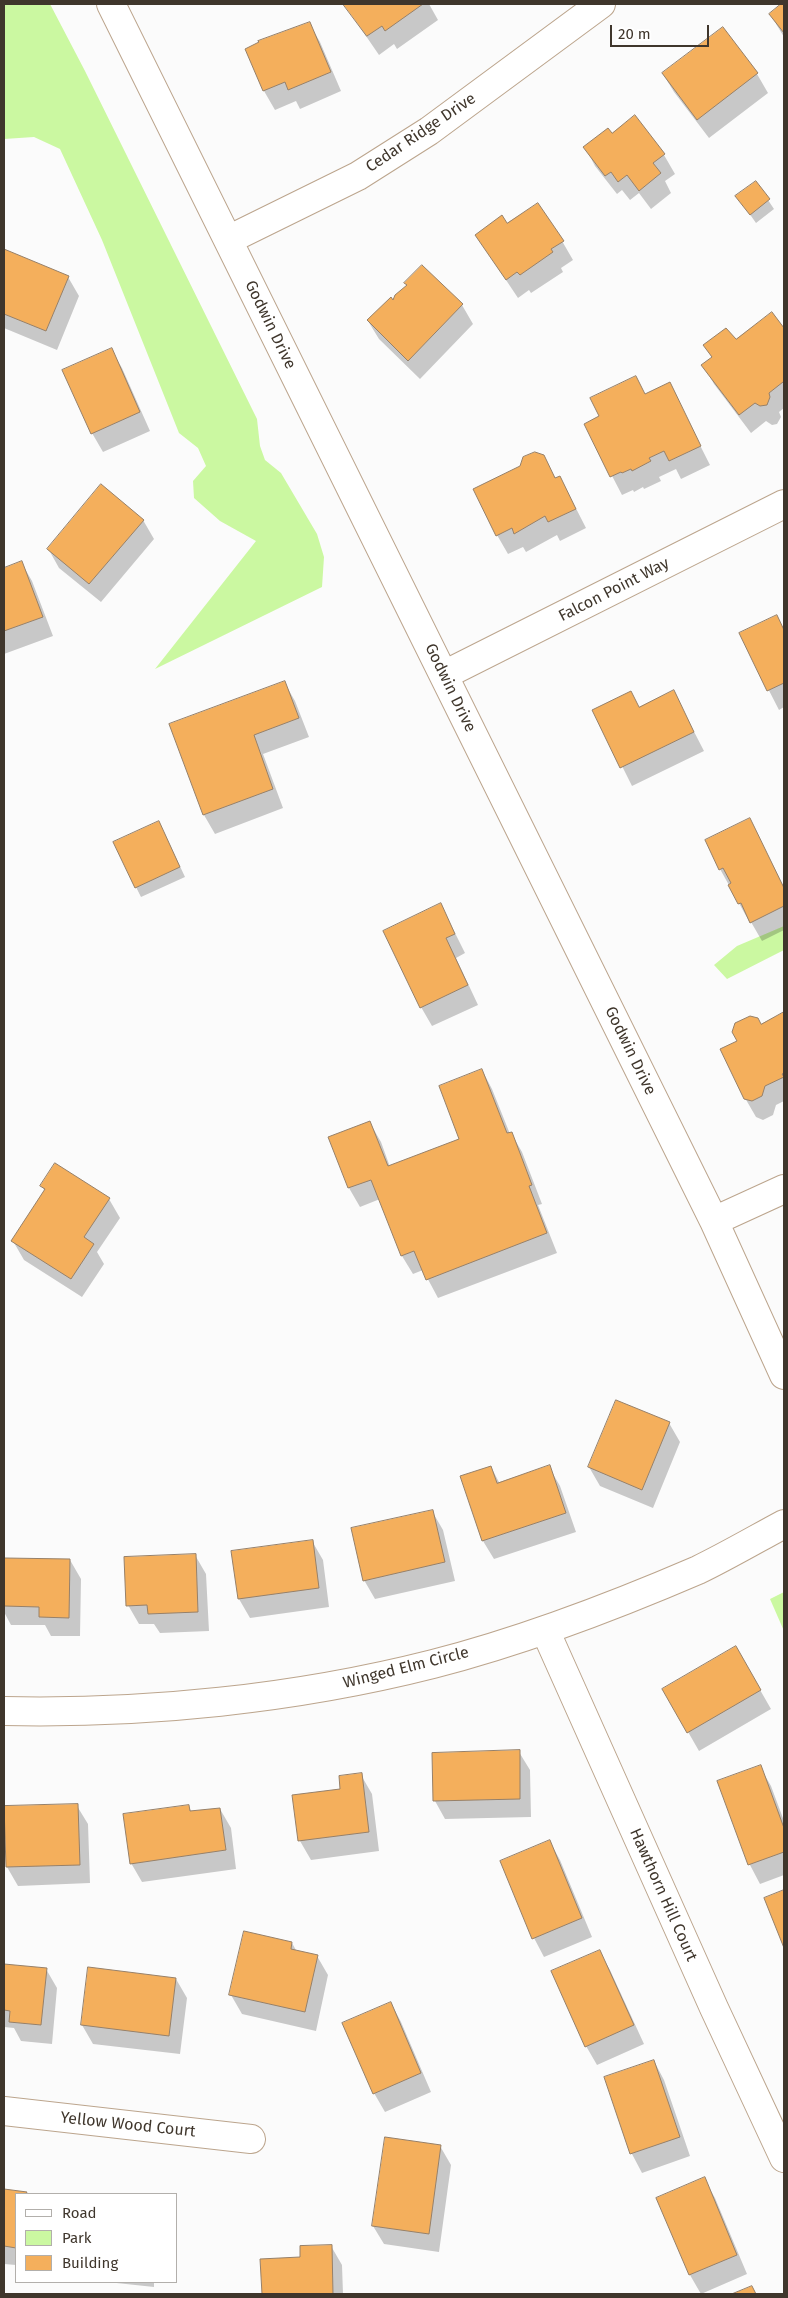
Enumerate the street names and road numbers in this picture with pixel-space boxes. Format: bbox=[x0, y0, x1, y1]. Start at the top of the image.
street label: Cedar Ridge Drive bbox=[362, 89, 480, 177]
street label: Godwin Drive bbox=[240, 278, 300, 372]
street label: Falcon Point Way bbox=[556, 554, 672, 626]
street label: Godwin Drive bbox=[420, 641, 480, 735]
street label: Godwin Drive bbox=[600, 1004, 660, 1098]
street label: Winged Elm Circle bbox=[341, 1643, 471, 1693]
street label: Hawthorn Hill Court bbox=[625, 1826, 701, 1964]
street label: Yellow Wood Court bbox=[60, 2108, 196, 2142]

